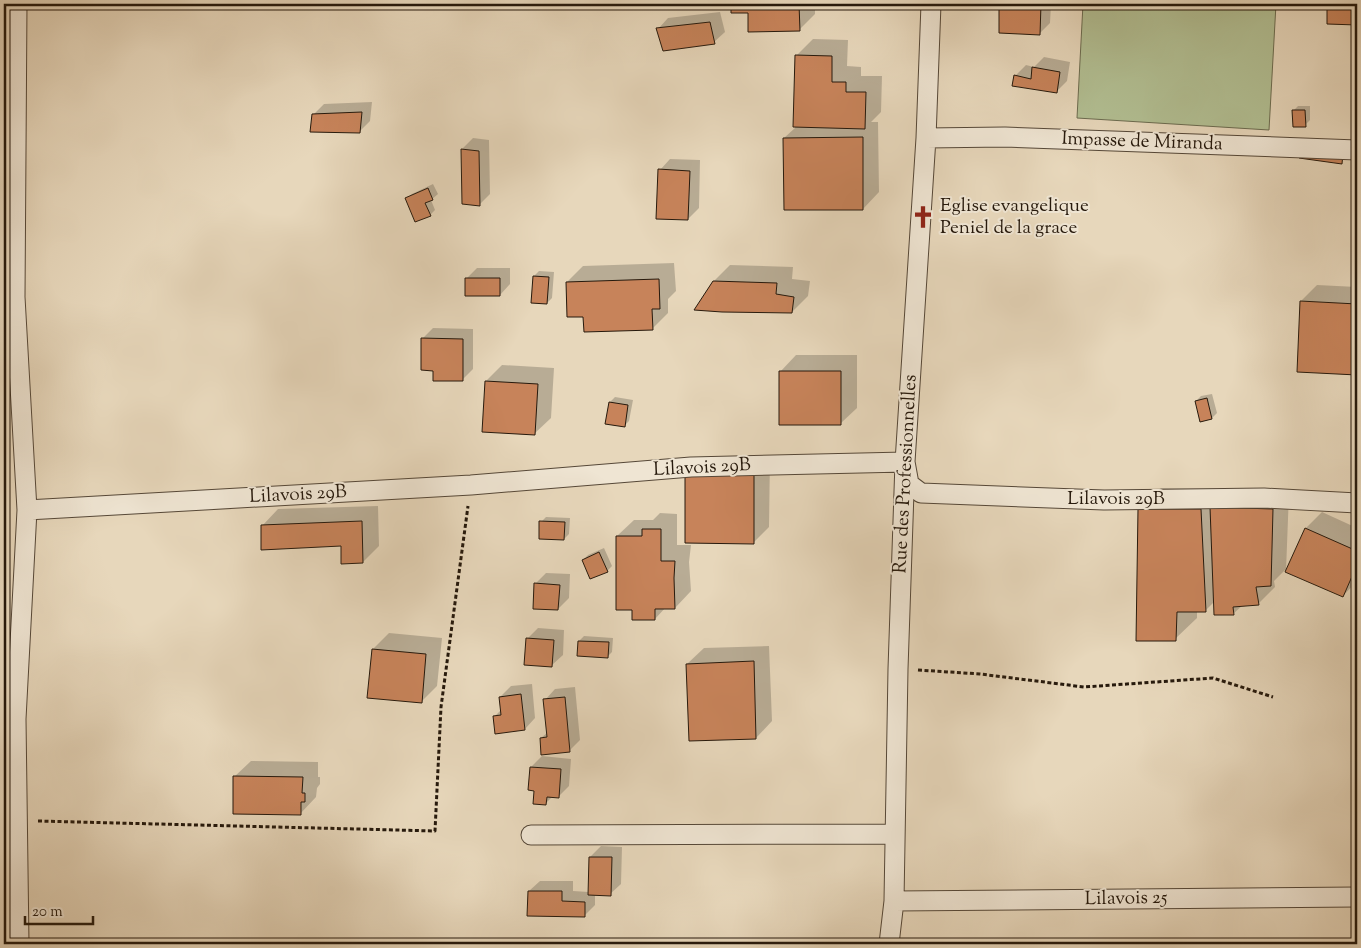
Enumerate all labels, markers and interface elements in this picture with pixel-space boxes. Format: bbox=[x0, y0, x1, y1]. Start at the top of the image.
street label: Impasse de Miranda bbox=[1061, 126, 1223, 158]
place label: Eglise evangelique Peniel de la grace bbox=[940, 193, 1089, 242]
church icon: Eglise evangelique Peniel de la grace bbox=[910, 204, 936, 230]
street label: Rue des Professionnelles bbox=[887, 374, 925, 574]
street label: Lilavois 29B bbox=[653, 452, 751, 484]
street label: Lilavois 29B bbox=[249, 479, 347, 511]
street label: Lilavois 29B bbox=[1067, 486, 1165, 513]
street label: Lilavois 25 bbox=[1084, 885, 1168, 913]
scale bar bbox=[25, 893, 92, 925]
text: 20 m bbox=[32, 902, 63, 923]

